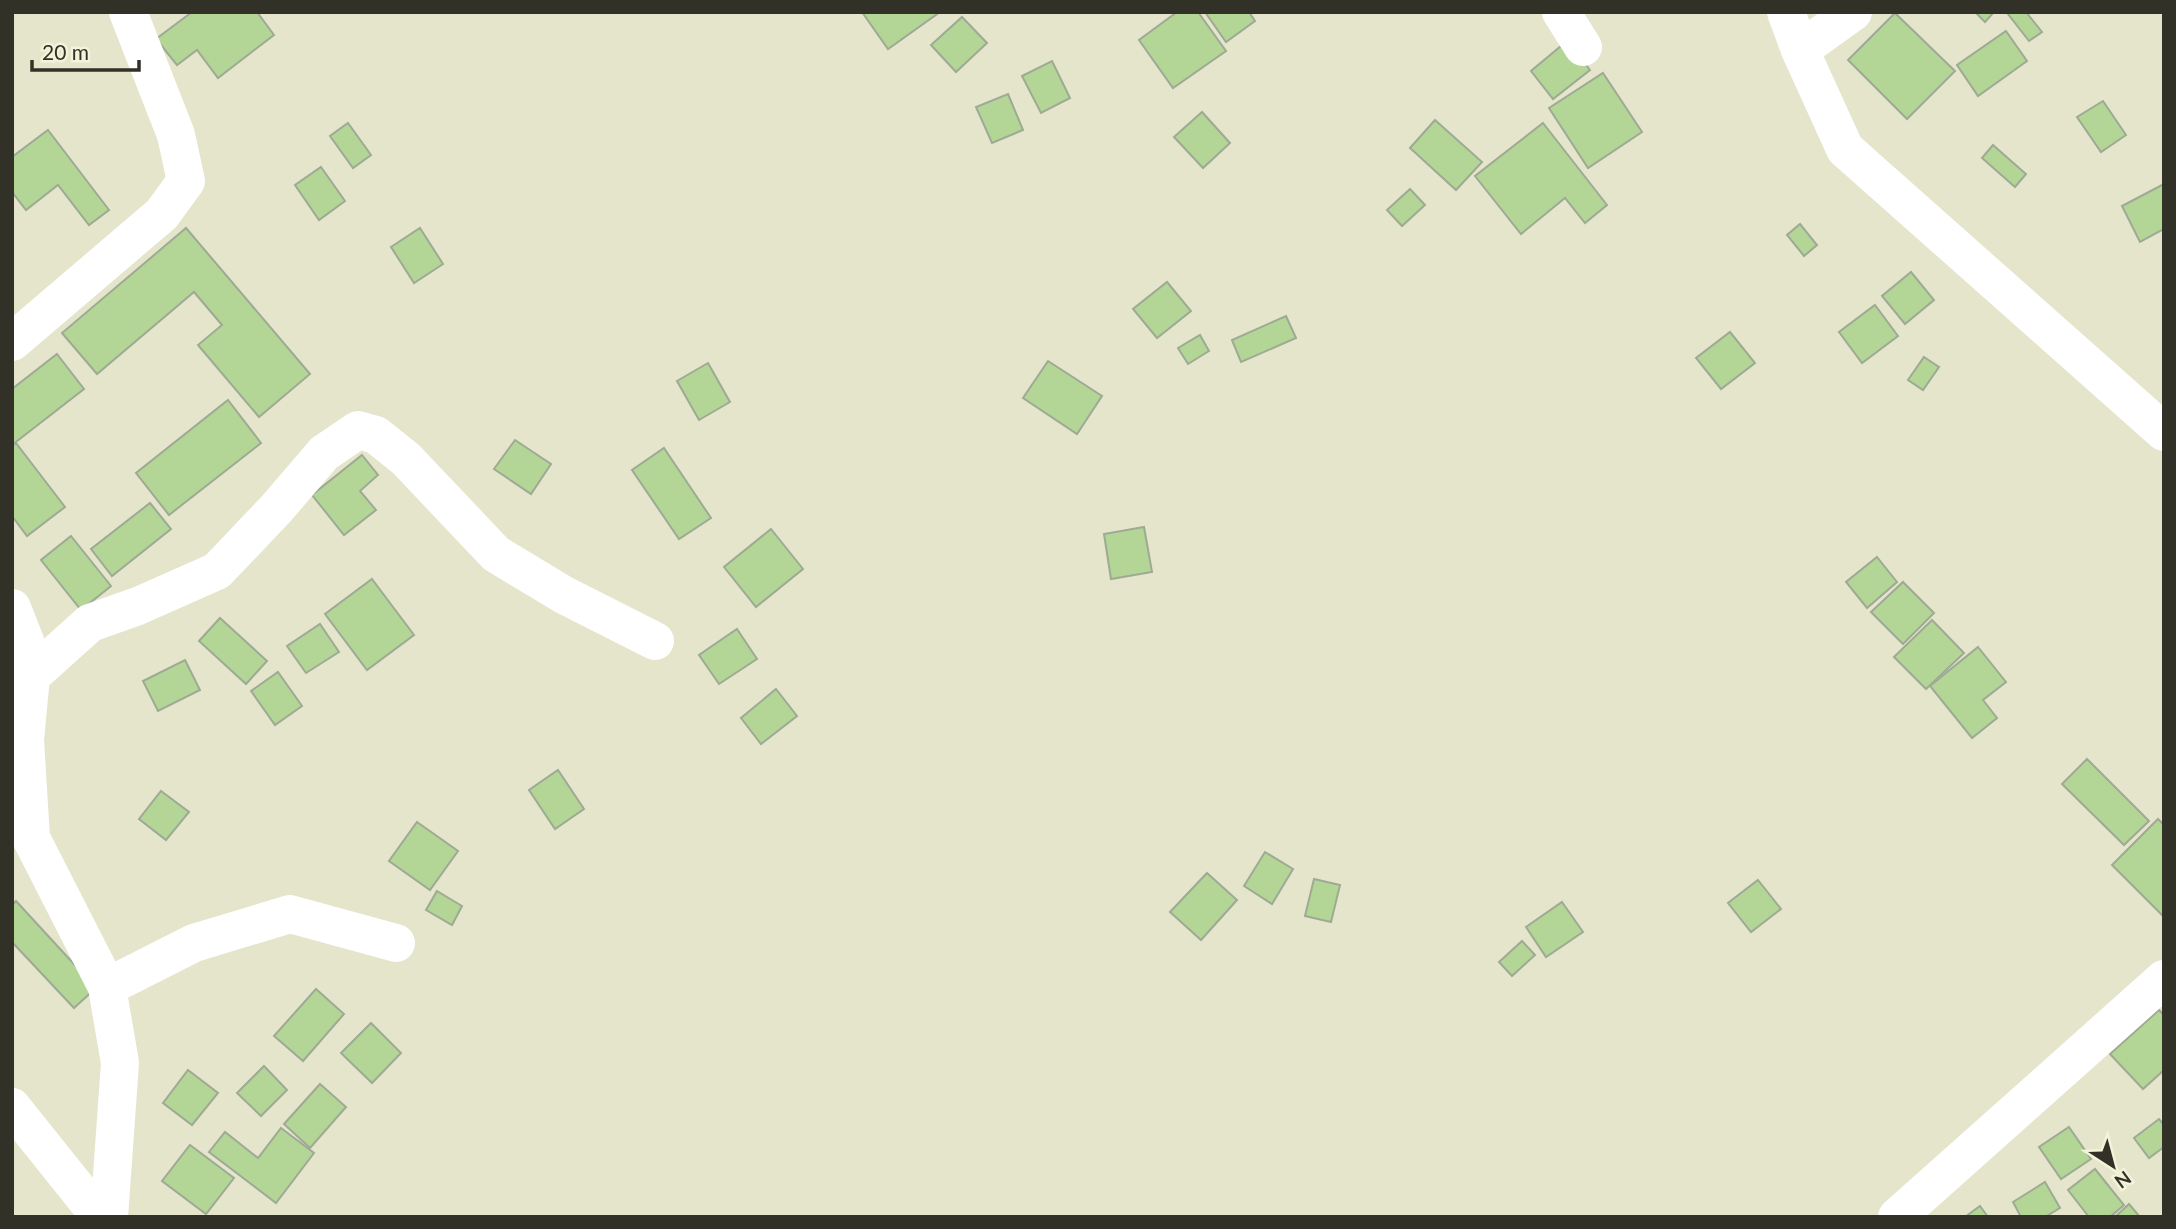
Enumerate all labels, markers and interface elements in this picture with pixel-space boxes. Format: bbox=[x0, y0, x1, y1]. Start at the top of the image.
scale bar bbox=[32, 28, 138, 72]
text: 20 m bbox=[42, 39, 89, 64]
north arrow bbox=[2078, 1131, 2148, 1201]
text: N bbox=[2111, 1167, 2136, 1194]

